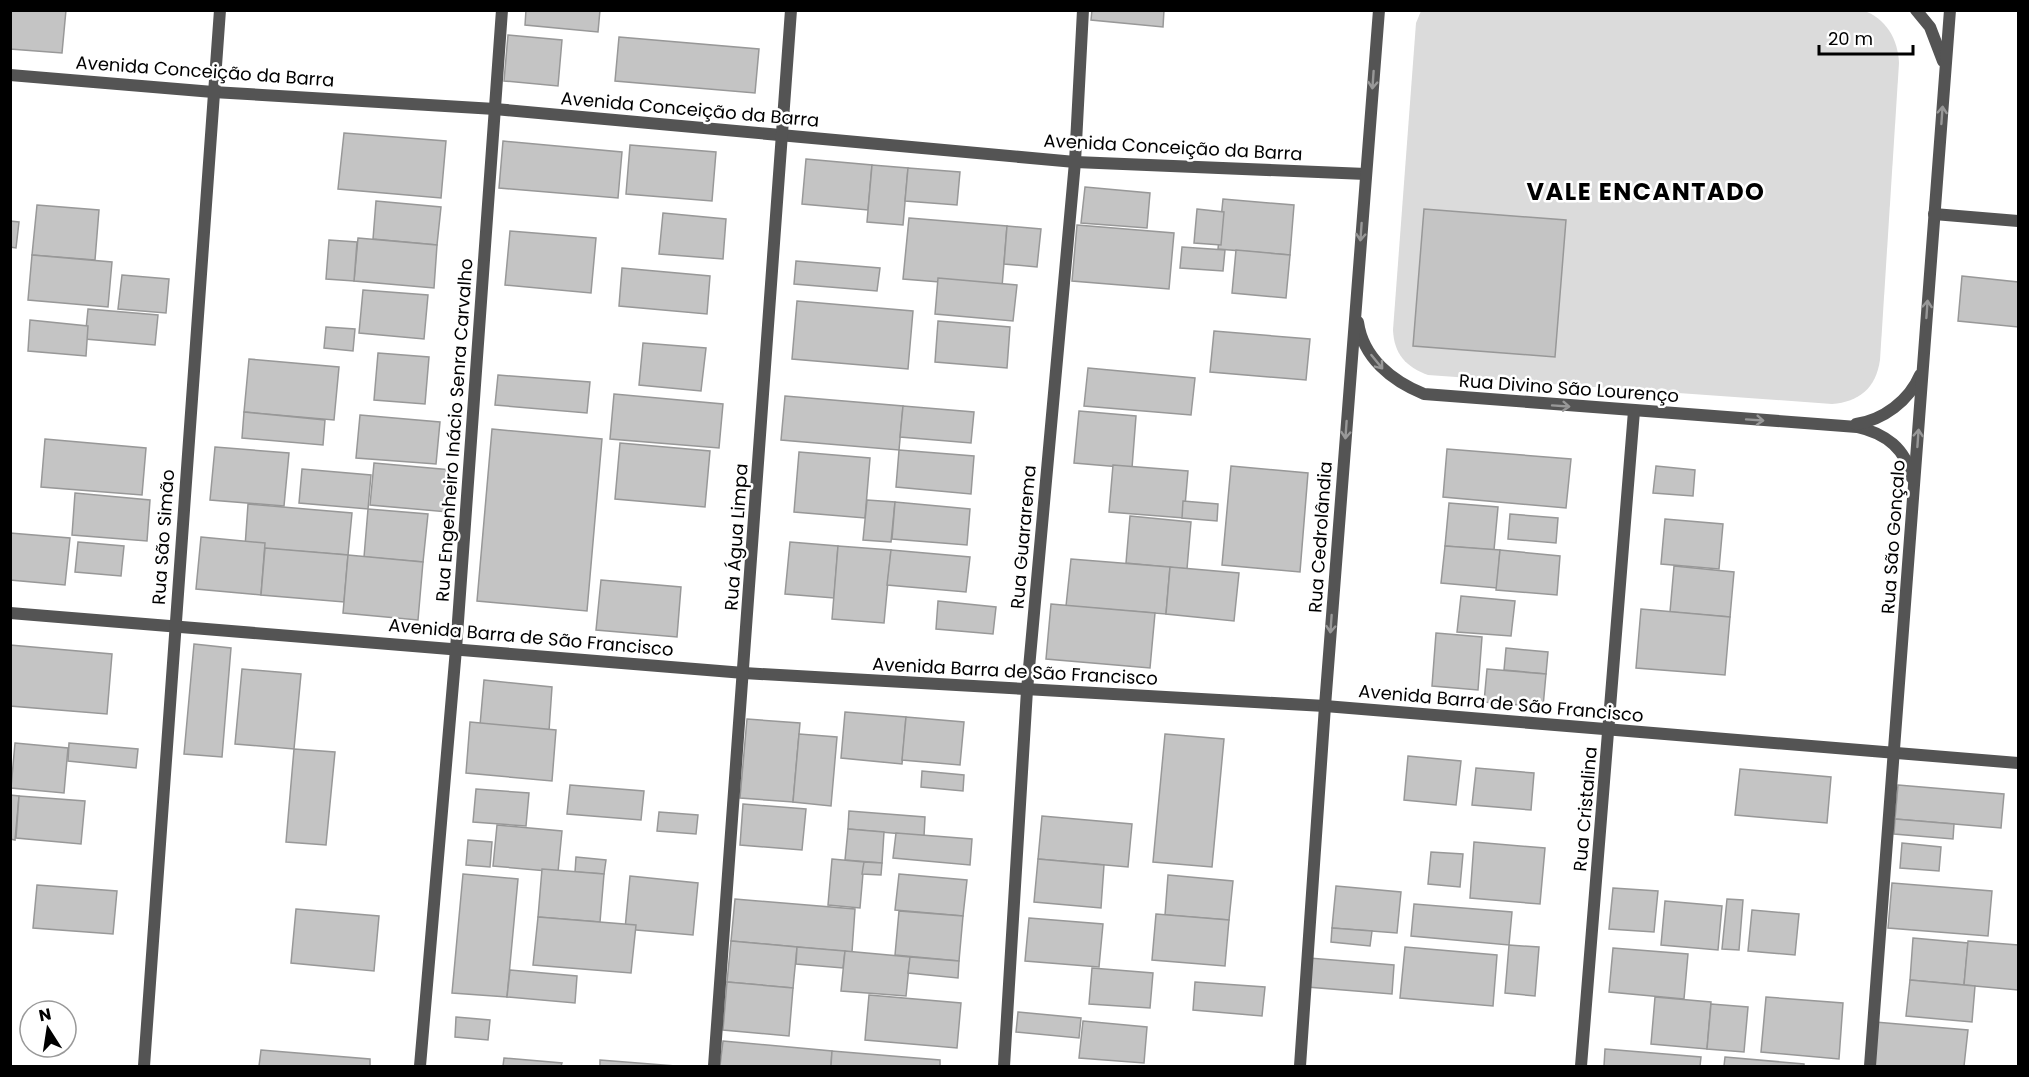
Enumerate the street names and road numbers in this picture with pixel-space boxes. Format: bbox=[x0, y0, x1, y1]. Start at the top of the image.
street label: Avenida Conceição da Barra bbox=[75, 49, 335, 93]
street label: Avenida Conceição da Barra bbox=[560, 85, 820, 133]
street label: Avenida Conceição da Barra bbox=[1043, 128, 1303, 166]
street label: Rua Engenheiro Inácio Senra Carvalho bbox=[430, 257, 478, 603]
street label: Rua Divino São Lourenço bbox=[1458, 368, 1680, 408]
street label: Rua São Gonçalo bbox=[1875, 459, 1911, 615]
street label: Rua Cedrolândia bbox=[1302, 460, 1338, 614]
street label: Rua Água Limpa bbox=[718, 463, 754, 611]
street label: Rua Guararema bbox=[1004, 464, 1042, 610]
street label: Rua São Simão bbox=[146, 468, 180, 606]
street label: Avenida Barra de São Francisco bbox=[387, 612, 675, 662]
street label: Avenida Barra de São Francisco bbox=[872, 651, 1158, 691]
street label: Avenida Barra de São Francisco bbox=[1357, 678, 1645, 728]
street label: Rua Cristalina bbox=[1567, 746, 1603, 872]

